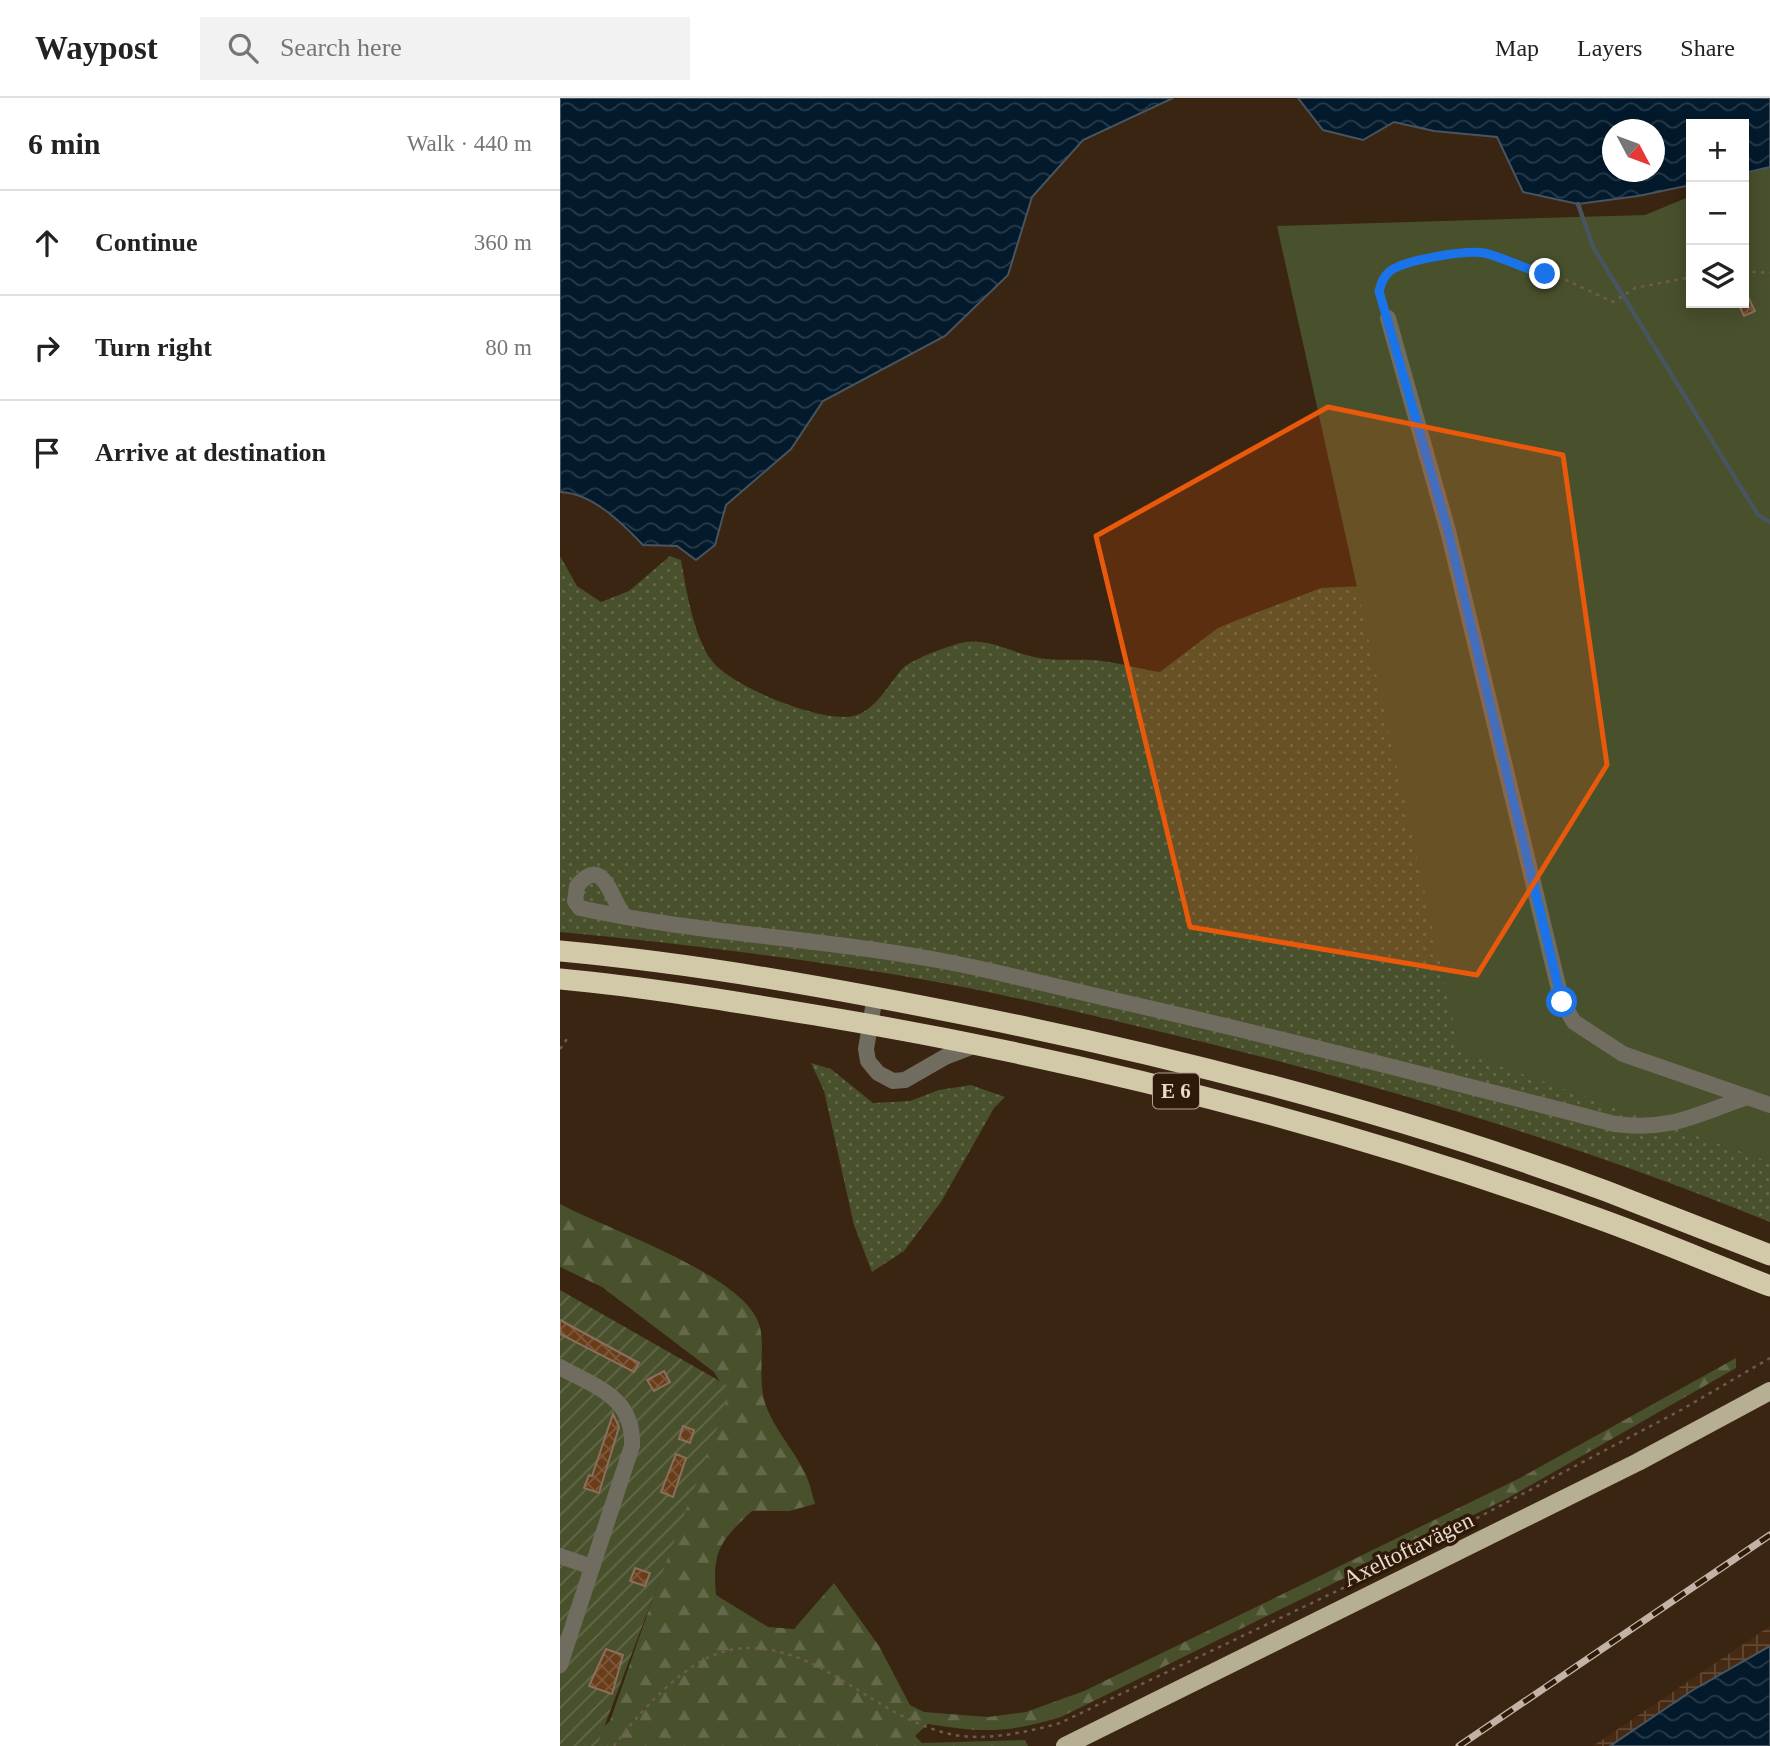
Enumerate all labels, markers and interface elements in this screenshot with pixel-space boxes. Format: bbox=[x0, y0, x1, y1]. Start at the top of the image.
search box bbox=[200, 17, 690, 80]
icon: search bbox=[224, 29, 262, 67]
text: Waypost bbox=[35, 30, 158, 66]
text: Search here bbox=[280, 33, 402, 62]
text: Map bbox=[1495, 35, 1539, 61]
text: Layers bbox=[1577, 35, 1642, 61]
text: Share bbox=[1680, 35, 1735, 61]
north arrow bbox=[1602, 119, 1665, 182]
map controls bbox=[1686, 119, 1749, 308]
button: + bbox=[1686, 119, 1749, 182]
text: 6 min bbox=[28, 127, 101, 160]
text: Walk · 440 m bbox=[407, 131, 532, 156]
button: − bbox=[1686, 182, 1749, 245]
icon: ahead bbox=[28, 224, 66, 262]
text: Continue bbox=[95, 228, 198, 257]
text: 360 m bbox=[474, 230, 532, 255]
button: layers bbox=[1686, 245, 1749, 308]
route end bbox=[1529, 258, 1560, 289]
icon: right bbox=[28, 329, 66, 367]
text: Turn right bbox=[95, 333, 212, 362]
text: 80 m bbox=[485, 335, 532, 360]
icon: arrive bbox=[28, 434, 66, 472]
text: Arrive at destination bbox=[95, 438, 326, 467]
route start bbox=[1546, 986, 1577, 1017]
road number: E 6 bbox=[1153, 1074, 1199, 1108]
street label: Axeltoftavägen bbox=[1339, 1507, 1478, 1592]

